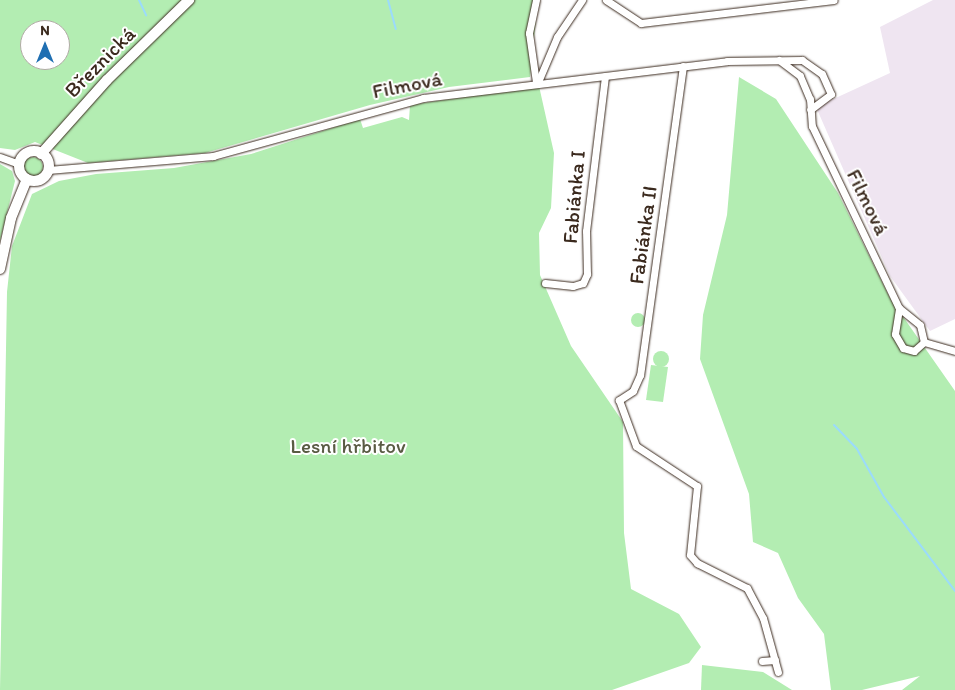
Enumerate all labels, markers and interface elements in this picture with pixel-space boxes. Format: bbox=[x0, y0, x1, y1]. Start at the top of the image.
north arrow bbox=[20, 20, 70, 70]
street label: Březnická bbox=[59, 21, 141, 103]
text: N bbox=[40, 22, 50, 39]
street label: Filmová bbox=[370, 66, 444, 104]
street label: Fabiánka I bbox=[557, 149, 591, 245]
street label: Filmová bbox=[841, 165, 895, 239]
street label: Fabiánka II bbox=[624, 184, 662, 286]
park label: Lesní hřbitov bbox=[290, 433, 406, 459]

